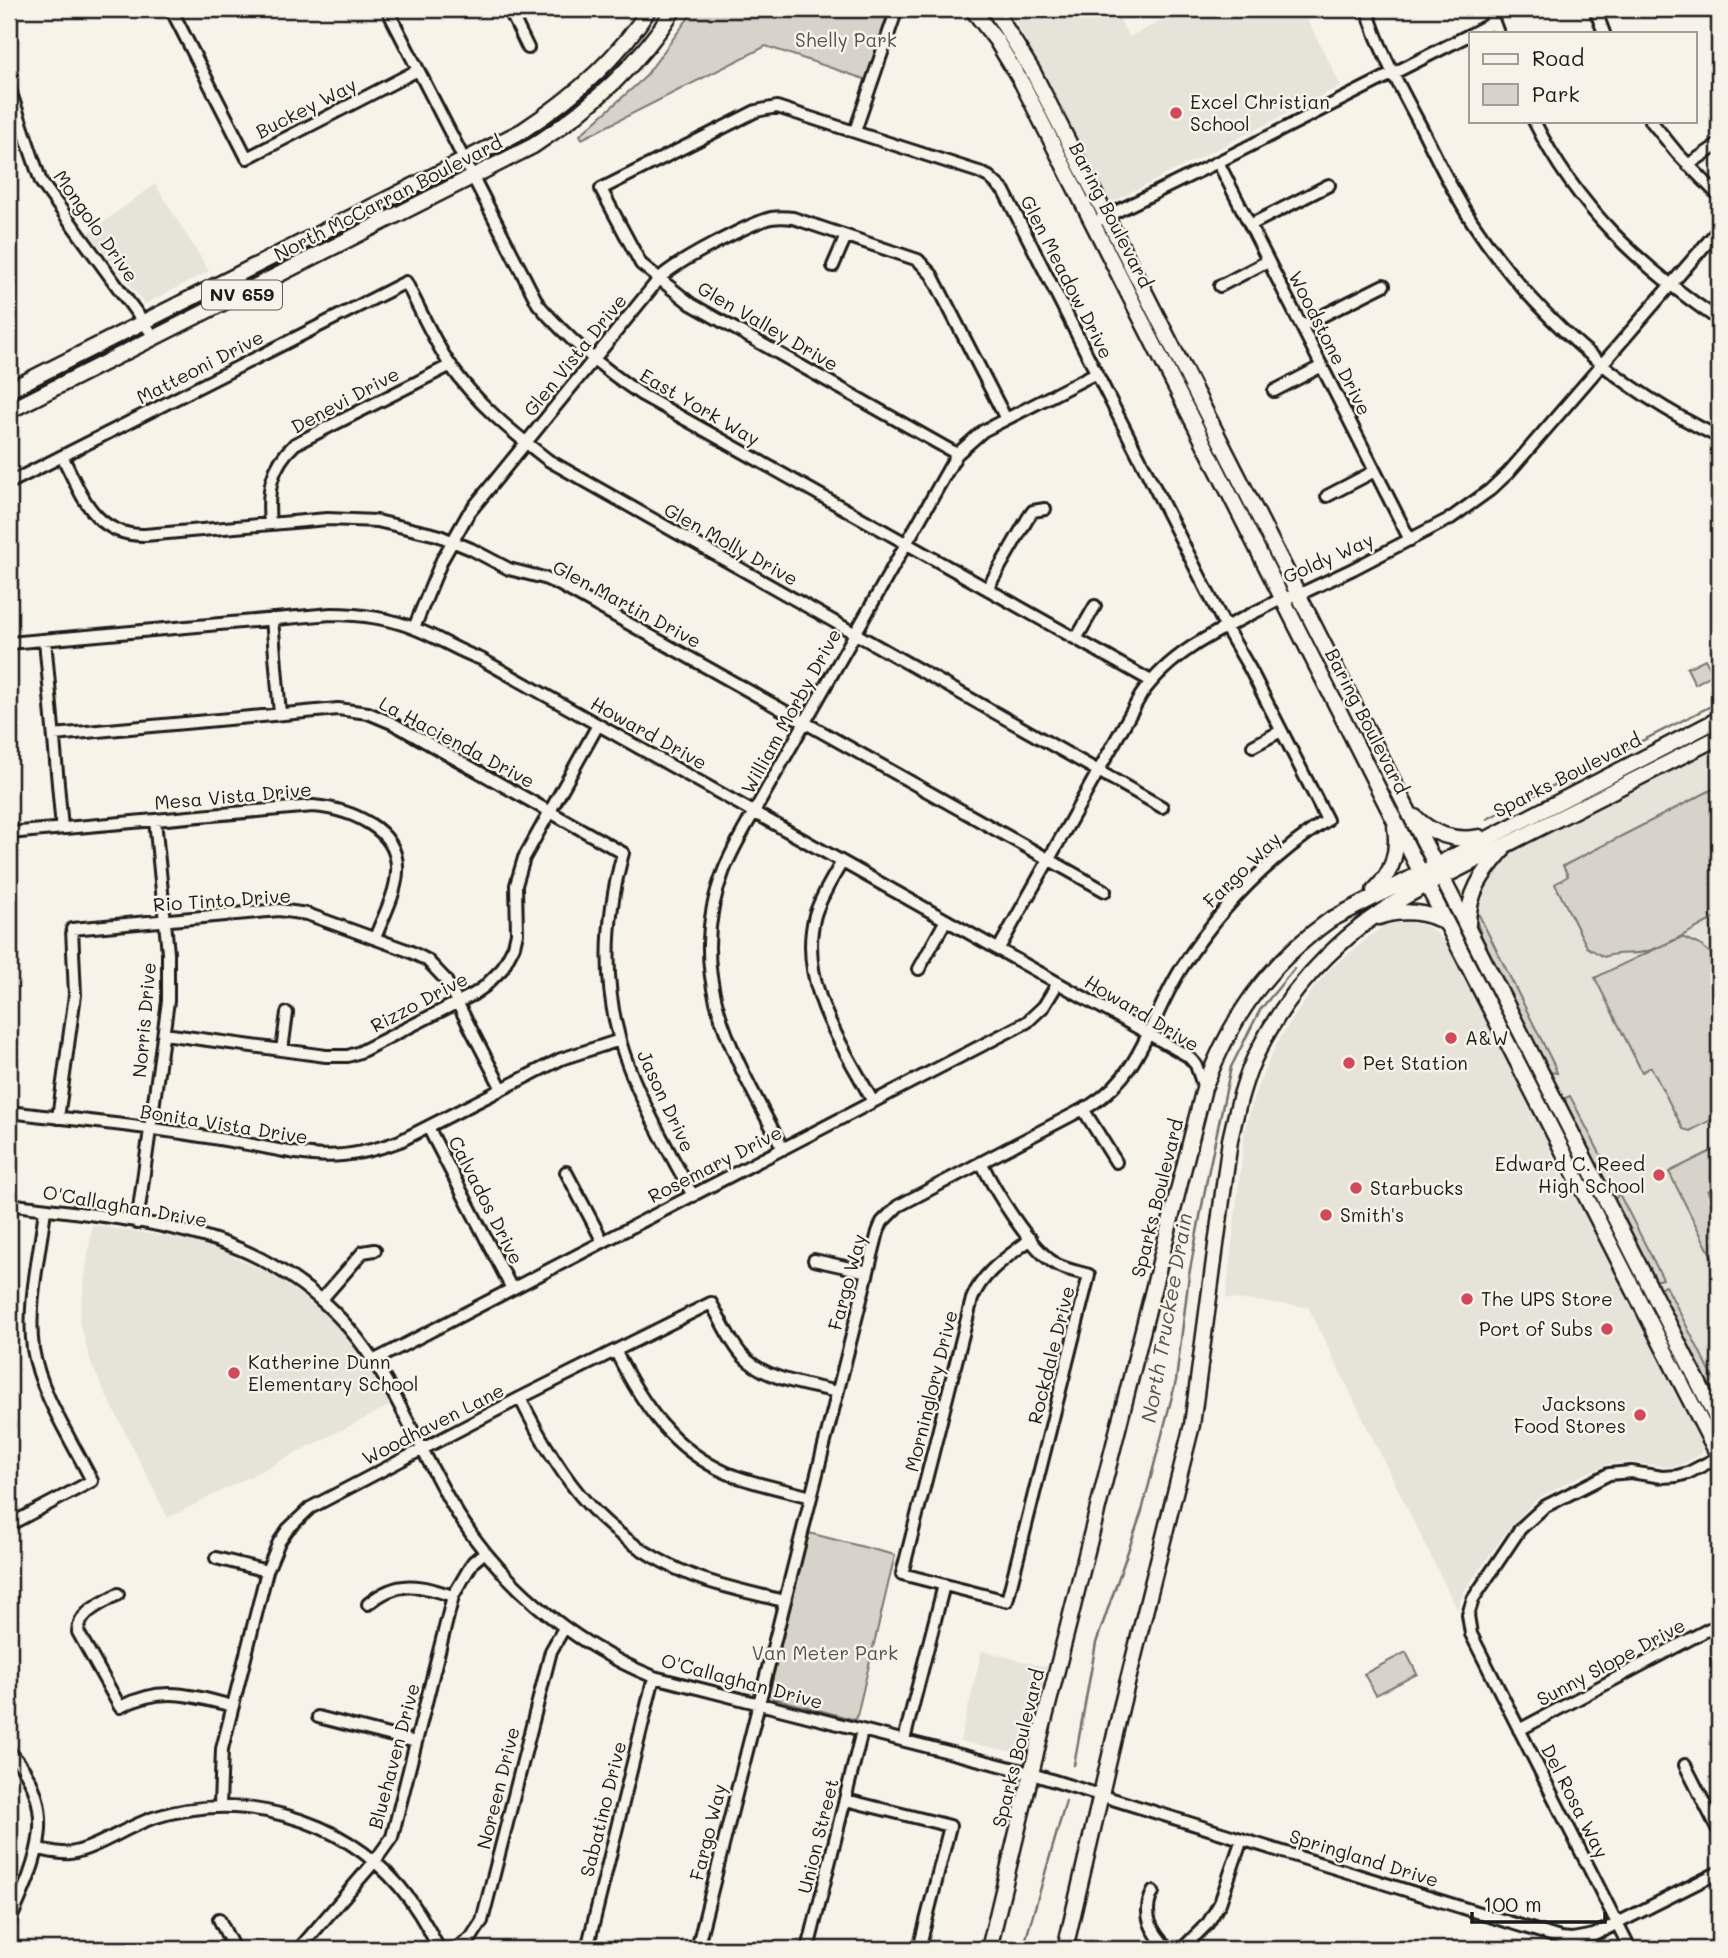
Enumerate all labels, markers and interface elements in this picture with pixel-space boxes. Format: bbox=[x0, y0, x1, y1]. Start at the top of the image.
park label: Shelly Park bbox=[795, 27, 897, 52]
legend bbox=[1469, 32, 1696, 122]
text: Road bbox=[1532, 44, 1584, 71]
street label: Buckey Way bbox=[251, 72, 360, 144]
text: Park bbox=[1532, 80, 1580, 107]
place label: Excel Christian School bbox=[1190, 89, 1330, 136]
marker: Excel Christian School bbox=[1168, 105, 1184, 121]
street label: North McCarran Boulevard bbox=[270, 129, 506, 266]
street label: Baring Boulevard bbox=[1064, 138, 1159, 292]
street label: Mongolo Drive bbox=[48, 165, 144, 287]
street label: Glen Meadow Drive bbox=[1015, 191, 1120, 363]
street label: Woodstone Drive bbox=[1283, 266, 1378, 419]
street label: Glen Valley Drive bbox=[693, 275, 843, 376]
road number: NV 659 bbox=[202, 281, 282, 310]
street label: Glen Vista Drive bbox=[517, 288, 632, 421]
street label: Matteoni Drive bbox=[132, 324, 268, 409]
street label: Denevi Drive bbox=[286, 361, 403, 439]
street label: East York Way bbox=[636, 362, 765, 451]
street label: Glen Molly Drive bbox=[660, 496, 803, 591]
street label: Goldy Way bbox=[1279, 526, 1377, 589]
street label: Glen Martin Drive bbox=[549, 554, 706, 653]
street label: William Morby Drive bbox=[735, 624, 846, 798]
street label: Baring Boulevard bbox=[1320, 644, 1415, 798]
street label: La Hacienda Drive bbox=[375, 690, 539, 793]
street label: Howard Drive bbox=[587, 690, 712, 775]
street label: Sparks Boulevard bbox=[1489, 726, 1645, 823]
street label: Mesa Vista Drive bbox=[153, 776, 313, 815]
street label: Fargo Way bbox=[1197, 826, 1286, 913]
street label: Rio Tinto Drive bbox=[152, 882, 292, 917]
street label: Norris Drive bbox=[126, 961, 161, 1079]
street label: Rizzo Drive bbox=[366, 965, 472, 1038]
street label: Howard Drive bbox=[1080, 969, 1204, 1057]
place label: A&W bbox=[1465, 1025, 1509, 1050]
marker: A&W bbox=[1443, 1030, 1459, 1046]
street label: Jason Drive bbox=[632, 1046, 701, 1156]
place label: Pet Station bbox=[1363, 1050, 1468, 1075]
marker: Pet Station bbox=[1341, 1055, 1357, 1071]
street label: Bonita Vista Drive bbox=[138, 1098, 310, 1149]
street label: Sparks Boulevard bbox=[1125, 1116, 1188, 1280]
street label: Rosemary Drive bbox=[644, 1119, 786, 1208]
street label: Calvados Drive bbox=[443, 1131, 530, 1268]
place label: Edward C. Reed High School bbox=[1495, 1151, 1645, 1198]
marker: Edward C. Reed High School bbox=[1651, 1167, 1667, 1183]
place label: Starbucks bbox=[1370, 1175, 1463, 1200]
street label: O'Callaghan Drive bbox=[41, 1179, 209, 1232]
marker: Starbucks bbox=[1348, 1180, 1364, 1196]
place label: Smith's bbox=[1340, 1202, 1404, 1227]
marker: Smith's bbox=[1318, 1207, 1334, 1223]
water label: North Truckee Drain bbox=[1134, 1211, 1197, 1425]
street label: Fargo Way bbox=[822, 1231, 871, 1333]
street label: Rockdale Drive bbox=[1021, 1283, 1080, 1427]
place label: The UPS Store bbox=[1481, 1286, 1613, 1311]
marker: The UPS Store bbox=[1459, 1291, 1475, 1307]
street label: Morninglory Drive bbox=[898, 1308, 963, 1474]
place label: Port of Subs bbox=[1479, 1316, 1593, 1341]
marker: Port of Subs bbox=[1599, 1321, 1615, 1337]
place label: Katherine Dunn Elementary School bbox=[248, 1349, 418, 1396]
marker: Katherine Dunn Elementary School bbox=[226, 1365, 242, 1381]
street label: Woodhaven Lane bbox=[357, 1377, 508, 1470]
place label: Jacksons Food Stores bbox=[1514, 1391, 1626, 1438]
marker: Jacksons Food Stores bbox=[1632, 1407, 1648, 1423]
street label: Sunny Slope Drive bbox=[1532, 1612, 1689, 1711]
park label: Van Meter Park bbox=[752, 1640, 898, 1665]
street label: O'Callaghan Drive bbox=[659, 1647, 826, 1714]
street label: Sparks Boulevard bbox=[986, 1666, 1049, 1830]
street label: Bluehaven Drive bbox=[362, 1680, 425, 1832]
street label: Noreen Drive bbox=[470, 1724, 525, 1852]
street label: Sabatino Drive bbox=[574, 1739, 631, 1879]
street label: Del Rosa Way bbox=[1536, 1740, 1615, 1862]
street label: Union Street bbox=[791, 1776, 844, 1896]
street label: Fargo Way bbox=[683, 1781, 732, 1883]
street label: Springland Drive bbox=[1286, 1823, 1442, 1892]
scale bar bbox=[1472, 1881, 1606, 1925]
text: 100 m bbox=[1483, 1890, 1542, 1917]

